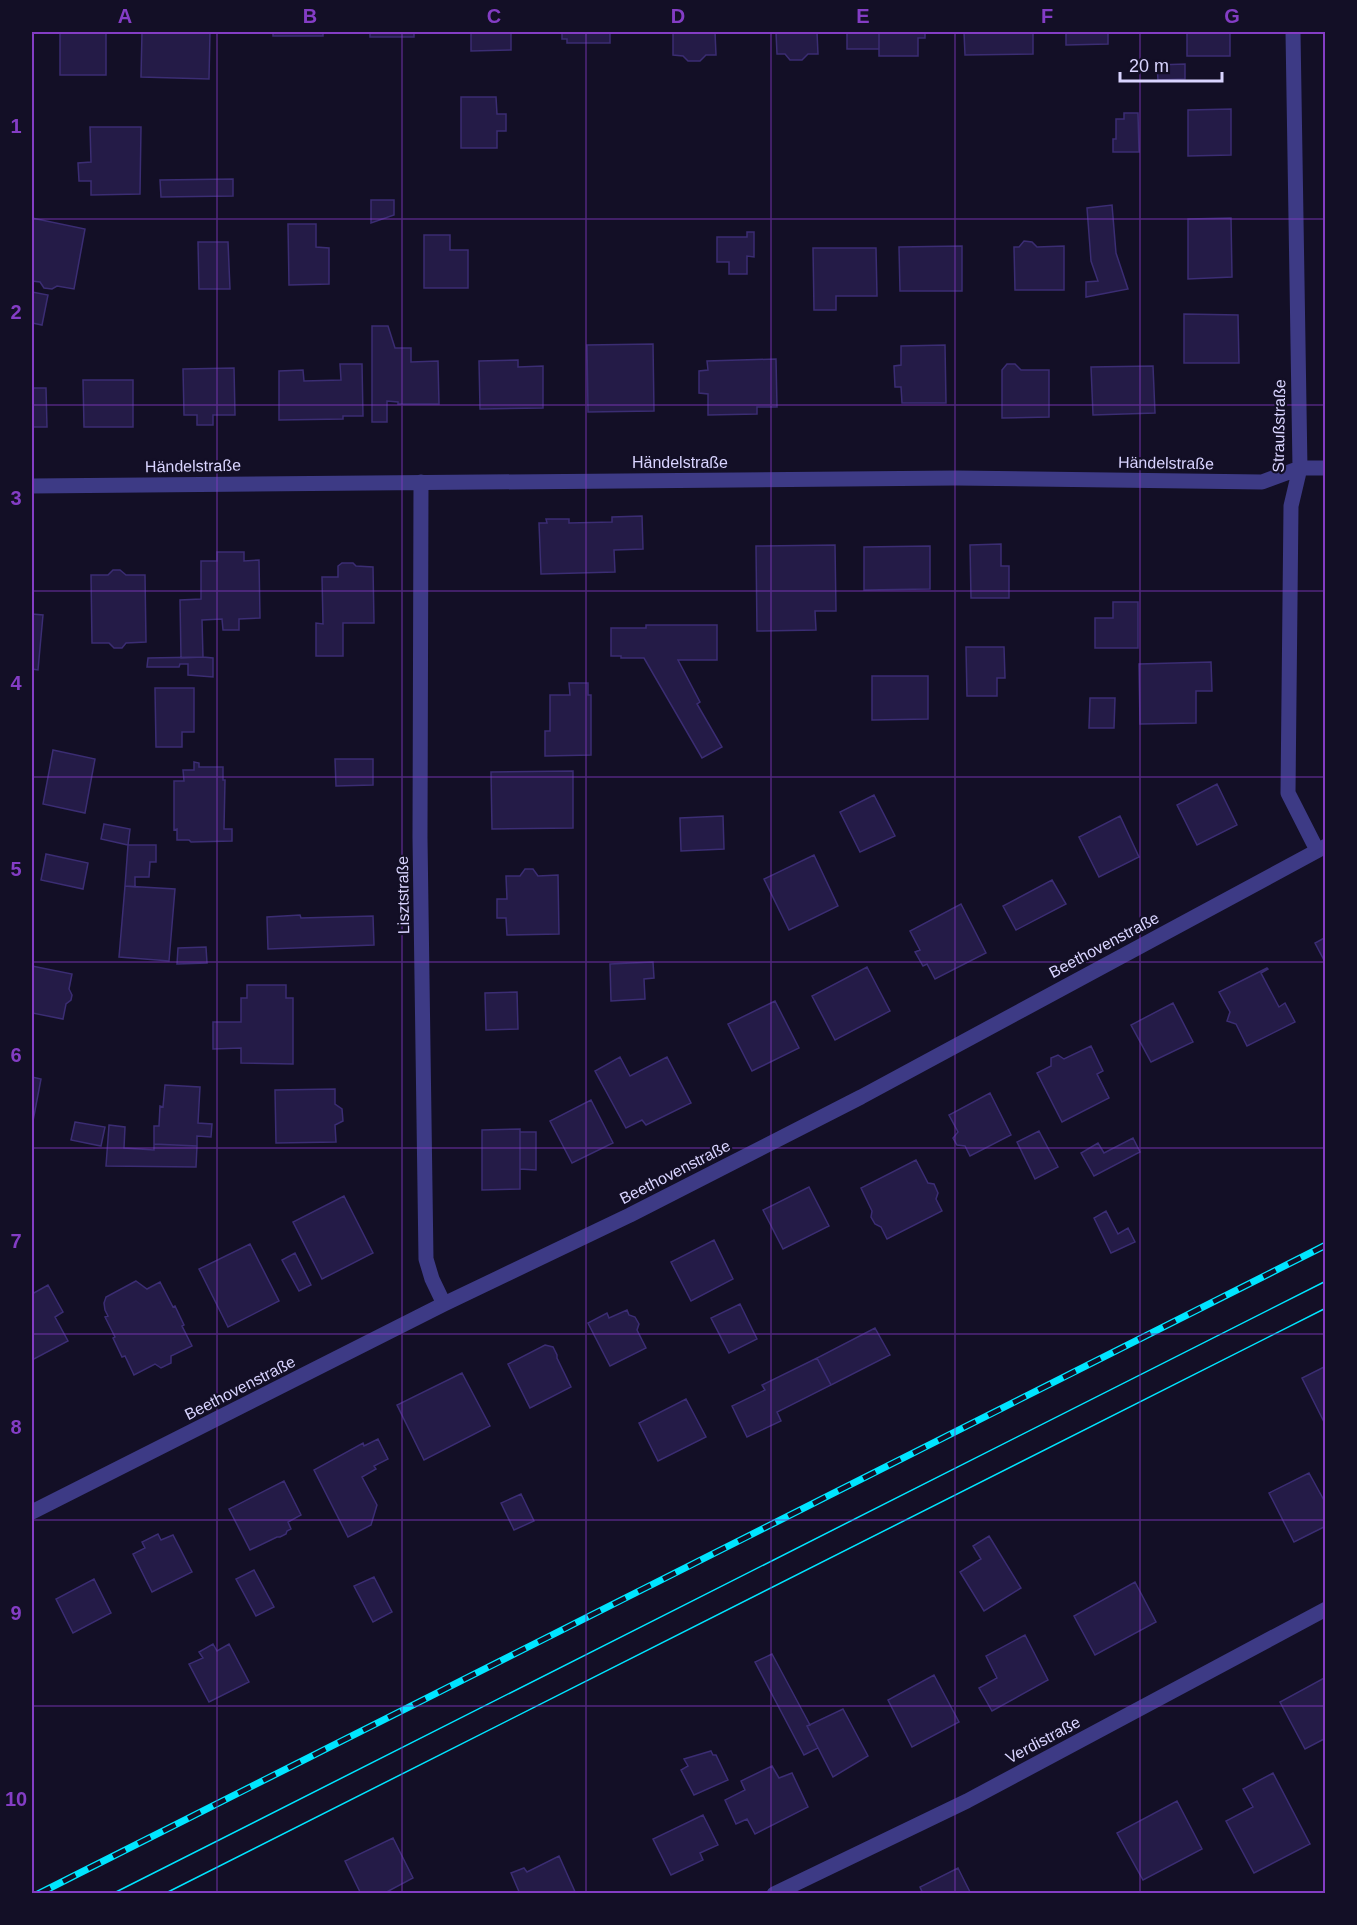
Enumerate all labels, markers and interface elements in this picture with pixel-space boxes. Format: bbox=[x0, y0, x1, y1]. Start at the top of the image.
text: A bbox=[118, 5, 132, 27]
text: B bbox=[303, 5, 317, 27]
text: C bbox=[487, 5, 501, 27]
text: D bbox=[671, 5, 685, 27]
text: E bbox=[856, 5, 870, 27]
text: F bbox=[1041, 5, 1053, 27]
text: G bbox=[1224, 5, 1240, 27]
scale bar bbox=[1120, 45, 1222, 83]
text: 20 m bbox=[1129, 56, 1169, 76]
text: 1 bbox=[10, 115, 22, 137]
text: 2 bbox=[10, 301, 22, 323]
street label: Straußstraße bbox=[1270, 379, 1288, 473]
street label: Händelstraße bbox=[632, 454, 728, 471]
street label: Händelstraße bbox=[1118, 454, 1214, 472]
street label: Händelstraße bbox=[145, 457, 241, 475]
text: 3 bbox=[10, 487, 22, 509]
text: 4 bbox=[10, 672, 22, 694]
street label: Lisztstraße bbox=[394, 856, 412, 934]
text: 5 bbox=[10, 858, 22, 880]
street label: Beethovenstraße bbox=[1046, 909, 1162, 981]
text: 6 bbox=[10, 1044, 22, 1066]
street label: Beethovenstraße bbox=[617, 1137, 733, 1207]
text: 7 bbox=[10, 1230, 22, 1252]
street label: Beethovenstraße bbox=[182, 1353, 298, 1423]
text: 8 bbox=[10, 1416, 22, 1438]
text: 9 bbox=[10, 1602, 22, 1624]
street label: Verdistraße bbox=[1003, 1713, 1083, 1767]
text: 10 bbox=[5, 1788, 27, 1810]

